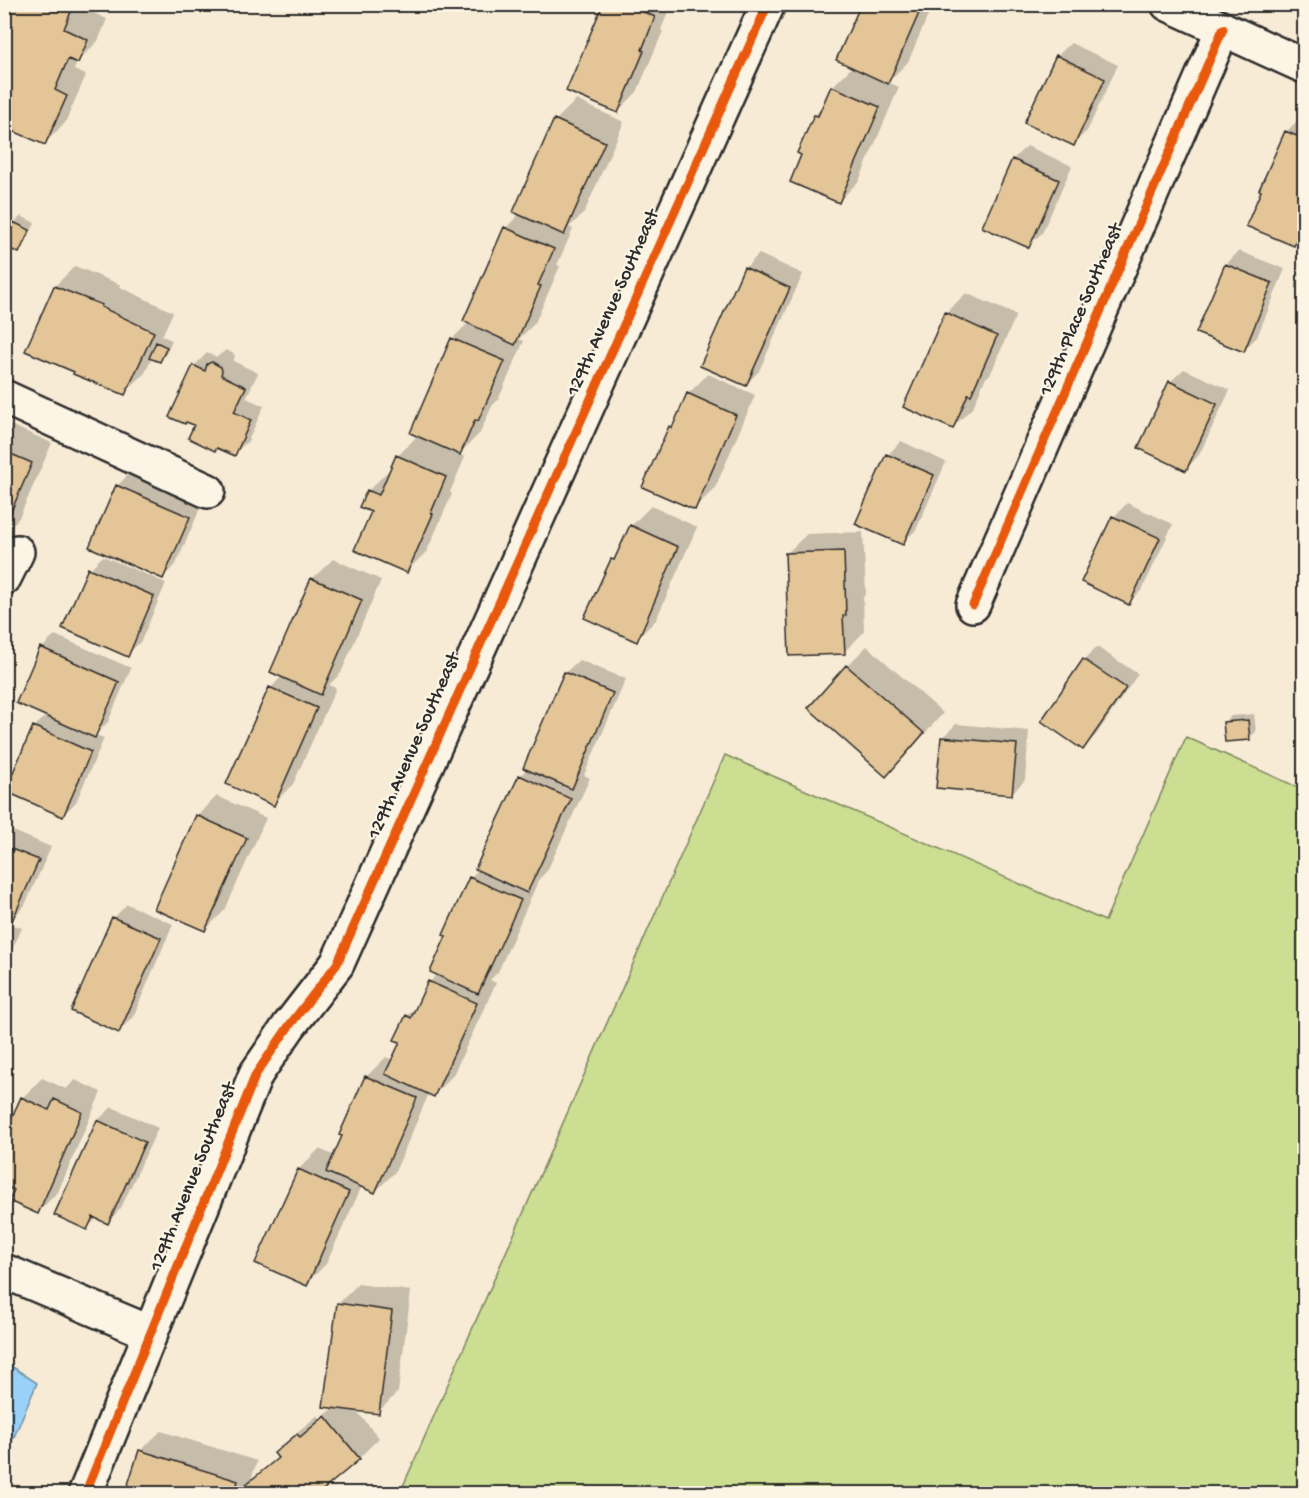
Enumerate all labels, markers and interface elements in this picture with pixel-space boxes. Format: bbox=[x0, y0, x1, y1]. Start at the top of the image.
street label: 129th Avenue Southeast bbox=[562, 205, 666, 401]
street label: 129th Place Southeast bbox=[1035, 219, 1129, 400]
street label: 129th Avenue Southeast bbox=[363, 648, 467, 844]
street label: 129th Avenue Southeast bbox=[145, 1078, 243, 1276]

